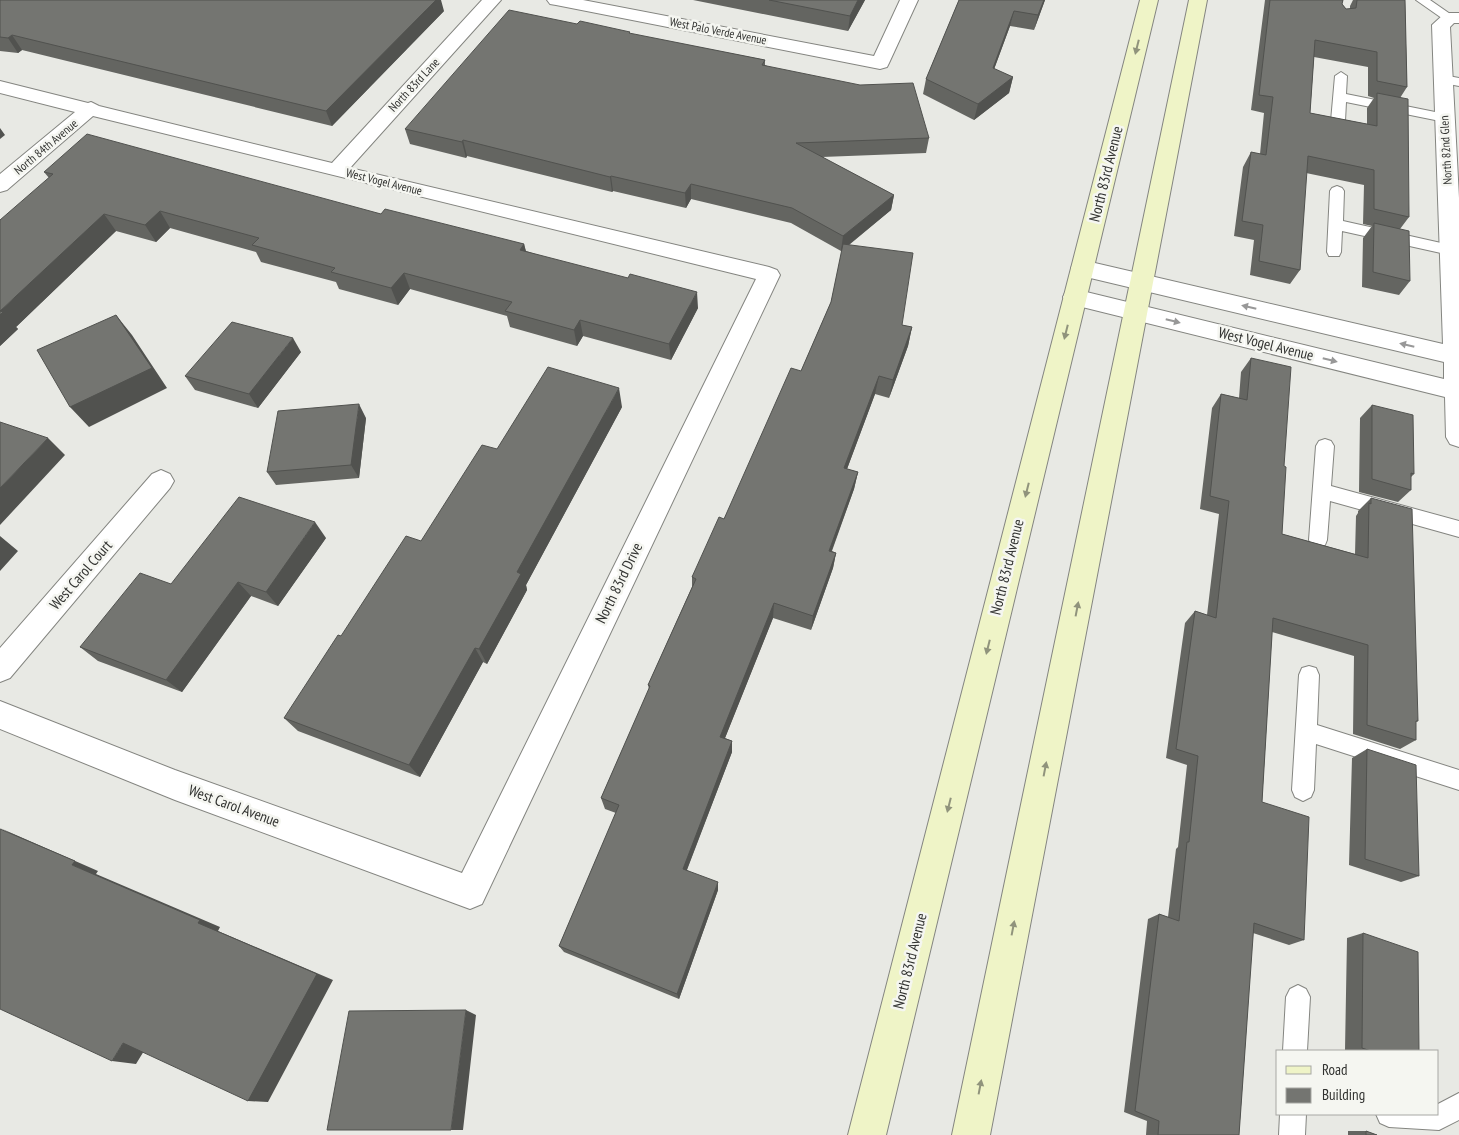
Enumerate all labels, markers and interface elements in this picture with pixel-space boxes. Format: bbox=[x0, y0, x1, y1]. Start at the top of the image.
street label: West Palo Verde Avenue bbox=[668, 14, 768, 47]
one-way arrow bbox=[1133, 40, 1141, 55]
street label: North 83rd Lane bbox=[385, 55, 442, 115]
street label: North 82nd Glen bbox=[1436, 115, 1455, 185]
street label: North 84th Avenue bbox=[11, 116, 81, 178]
street label: North 83rd Avenue bbox=[1084, 124, 1127, 224]
street label: West Vogel Avenue bbox=[345, 165, 424, 198]
one-way arrow bbox=[1242, 303, 1257, 311]
one-way arrow bbox=[1165, 317, 1180, 325]
street label: West Vogel Avenue bbox=[1217, 323, 1316, 365]
one-way arrow bbox=[1061, 324, 1069, 339]
one-way arrow bbox=[1400, 341, 1415, 349]
one-way arrow bbox=[1323, 356, 1338, 364]
one-way arrow bbox=[1022, 482, 1030, 497]
street label: North 83rd Avenue bbox=[985, 517, 1028, 617]
street label: West Carol Court bbox=[45, 536, 116, 613]
street label: North 83rd Drive bbox=[591, 539, 646, 626]
one-way arrow bbox=[1073, 602, 1081, 617]
one-way arrow bbox=[984, 640, 992, 655]
one-way arrow bbox=[1041, 761, 1049, 776]
street label: West Carol Avenue bbox=[186, 780, 282, 831]
one-way arrow bbox=[945, 798, 953, 813]
street label: North 83rd Avenue bbox=[888, 911, 931, 1011]
one-way arrow bbox=[1009, 920, 1017, 936]
legend bbox=[1276, 1050, 1439, 1115]
text: Road bbox=[1322, 1060, 1348, 1079]
one-way arrow bbox=[977, 1079, 985, 1095]
text: Building bbox=[1322, 1085, 1365, 1104]

